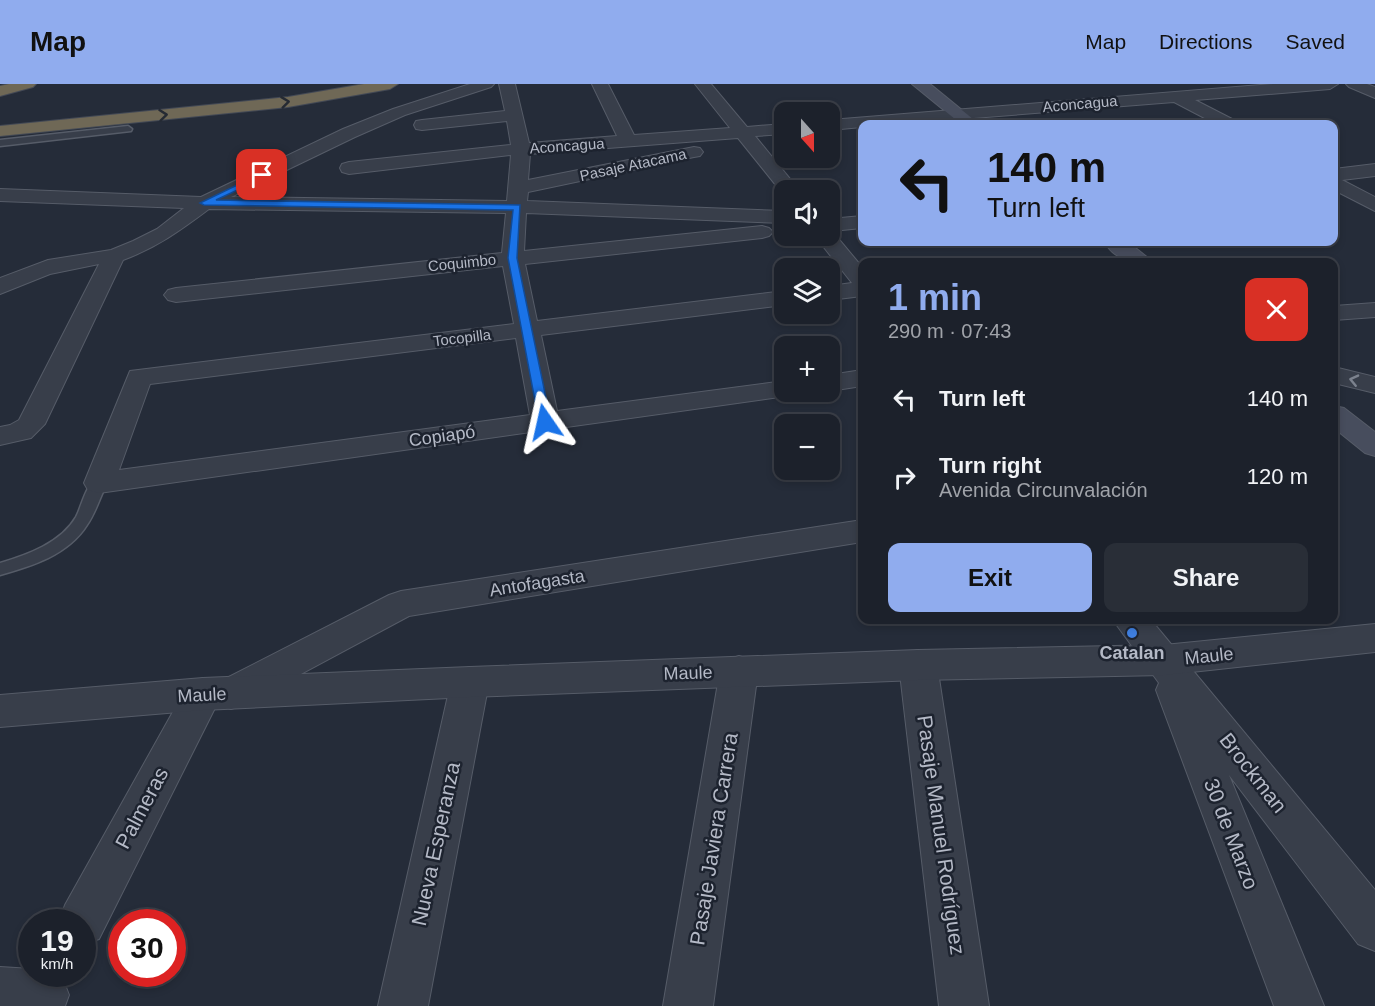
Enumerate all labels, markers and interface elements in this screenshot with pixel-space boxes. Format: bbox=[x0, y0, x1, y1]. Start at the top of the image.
text: Map bbox=[30, 26, 86, 57]
text: Map bbox=[1085, 30, 1126, 53]
text: Directions bbox=[1159, 30, 1252, 53]
text: Saved bbox=[1285, 30, 1345, 53]
street label: Aconcagua bbox=[1042, 92, 1119, 115]
one-way arrow bbox=[281, 96, 290, 109]
north arrow bbox=[774, 102, 840, 168]
map controls bbox=[774, 102, 840, 480]
one-way arrow bbox=[158, 109, 167, 122]
street label: Aconcagua bbox=[529, 134, 606, 157]
icon: left bbox=[888, 144, 966, 222]
text: 140 m bbox=[987, 144, 1106, 191]
street label: Pasaje Atacama bbox=[578, 145, 688, 184]
pin bbox=[236, 149, 287, 200]
icon: arrive bbox=[245, 158, 278, 191]
button: sound bbox=[774, 180, 840, 246]
text: Turn left bbox=[987, 193, 1085, 223]
street label: Coquimbo bbox=[427, 250, 497, 275]
button: layers bbox=[774, 258, 840, 324]
text: 1 min bbox=[888, 277, 982, 318]
button: close bbox=[1245, 278, 1308, 341]
text: 290 m · 07:43 bbox=[888, 320, 1011, 342]
street label: Tocopilla bbox=[432, 325, 493, 349]
button: + bbox=[774, 336, 840, 402]
one-way arrow bbox=[1349, 374, 1359, 387]
icon: left bbox=[888, 383, 921, 416]
text: Turn left bbox=[939, 386, 1025, 411]
text: 140 m bbox=[1247, 386, 1308, 411]
position arrow bbox=[513, 390, 577, 454]
button: − bbox=[774, 414, 840, 480]
street label: Copiapó bbox=[407, 421, 477, 451]
text: Turn right bbox=[939, 453, 1041, 478]
icon: right bbox=[888, 461, 921, 494]
text: 120 m bbox=[1247, 464, 1308, 489]
text: Avenida Circunvalación bbox=[939, 479, 1148, 501]
button: Exit bbox=[888, 543, 1092, 612]
button: Share bbox=[1104, 543, 1308, 612]
street label: Antofagasta bbox=[488, 565, 587, 600]
marker: Catalan bbox=[1125, 626, 1139, 640]
place label: Catalan bbox=[1099, 643, 1165, 663]
street label: Maule bbox=[1184, 643, 1234, 669]
street label: Maule bbox=[663, 662, 713, 684]
street label: Maule bbox=[177, 684, 227, 706]
street label: Pasaje Manuel Rodríguez bbox=[913, 714, 970, 956]
street label: Brockman bbox=[1215, 728, 1292, 817]
street label: Pasaje Javiera Carrera bbox=[685, 731, 742, 947]
street label: Nueva Esperanza bbox=[407, 760, 464, 928]
street label: Palmeras bbox=[111, 763, 173, 852]
street label: 30 de Marzo bbox=[1200, 775, 1263, 892]
speed limit sign: 30 bbox=[108, 909, 186, 987]
text: 19 bbox=[40, 924, 74, 957]
text: km/h bbox=[41, 955, 73, 972]

